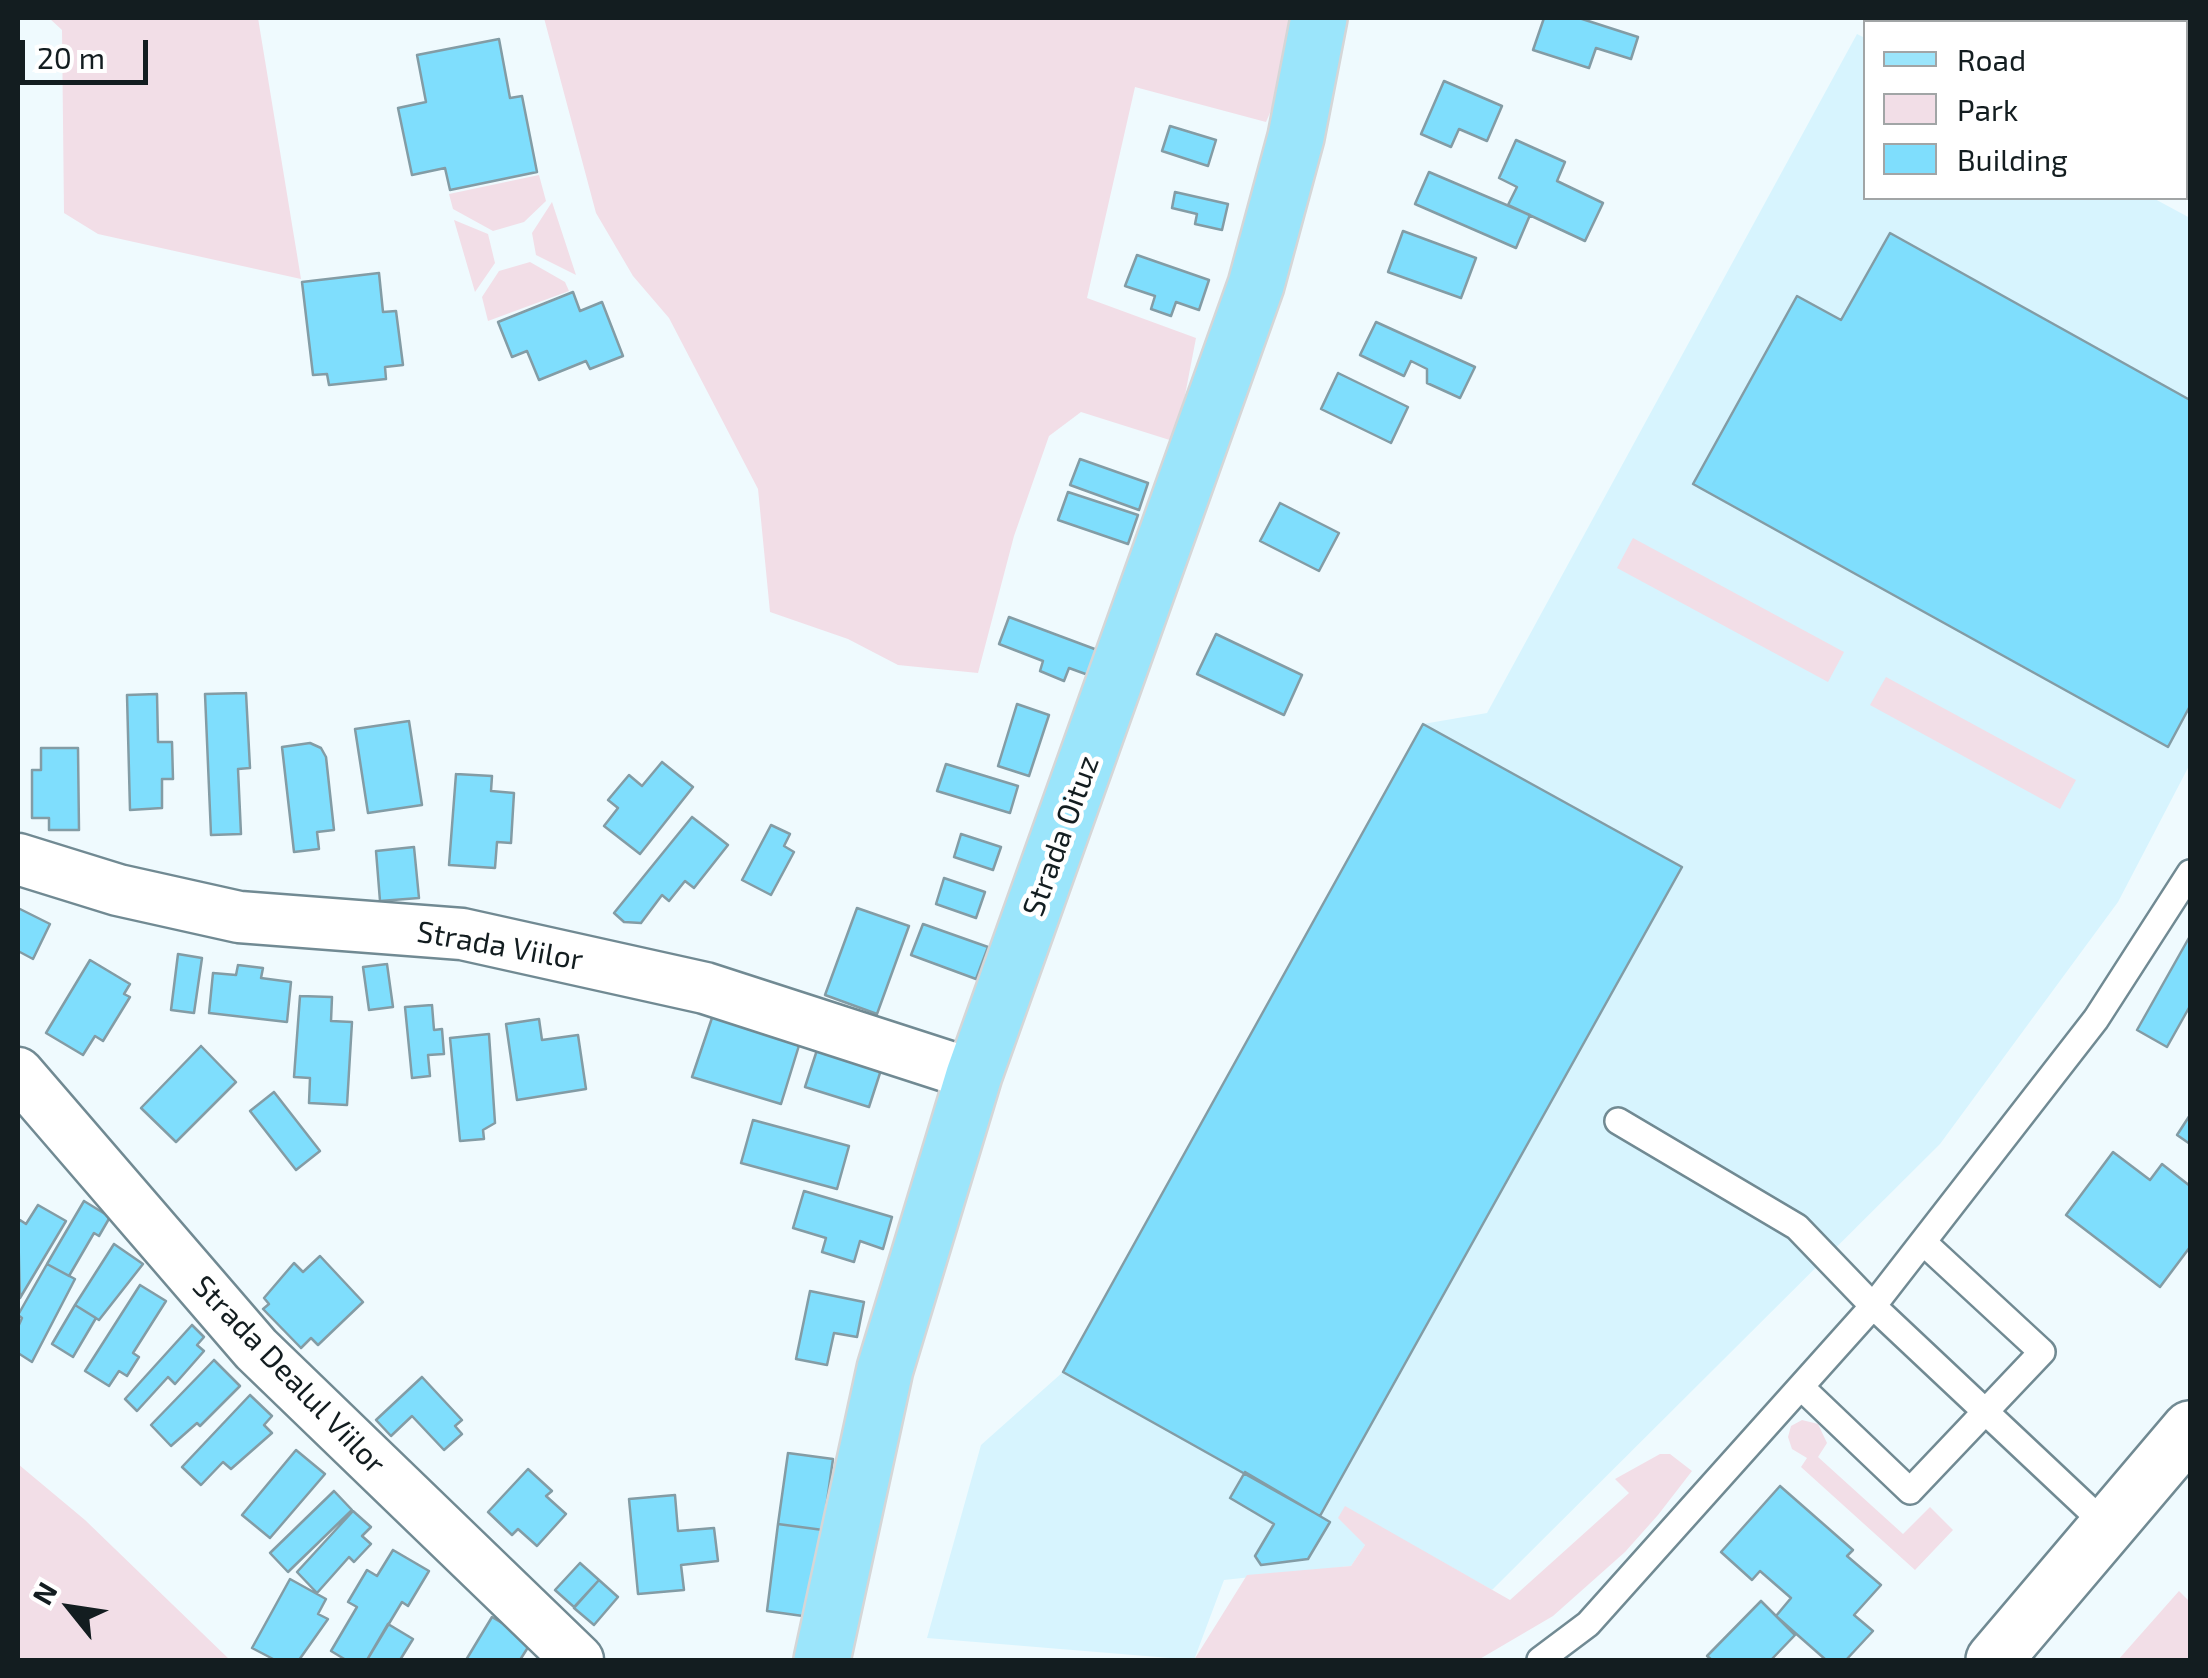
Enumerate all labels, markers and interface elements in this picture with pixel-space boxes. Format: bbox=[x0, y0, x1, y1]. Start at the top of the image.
scale bar bbox=[25, 20, 152, 82]
legend bbox=[1863, 20, 2188, 200]
text: 20 m bbox=[37, 39, 105, 75]
text: Road bbox=[1957, 41, 2026, 77]
text: Park bbox=[1957, 91, 2018, 127]
text: Building bbox=[1957, 141, 2068, 177]
street label: Strada Oituz bbox=[1015, 751, 1107, 921]
street label: Strada Viilor bbox=[414, 914, 586, 978]
street label: Strada Dealul Viilor bbox=[185, 1268, 393, 1482]
north arrow bbox=[20, 1558, 120, 1658]
text: N bbox=[24, 1576, 64, 1610]

